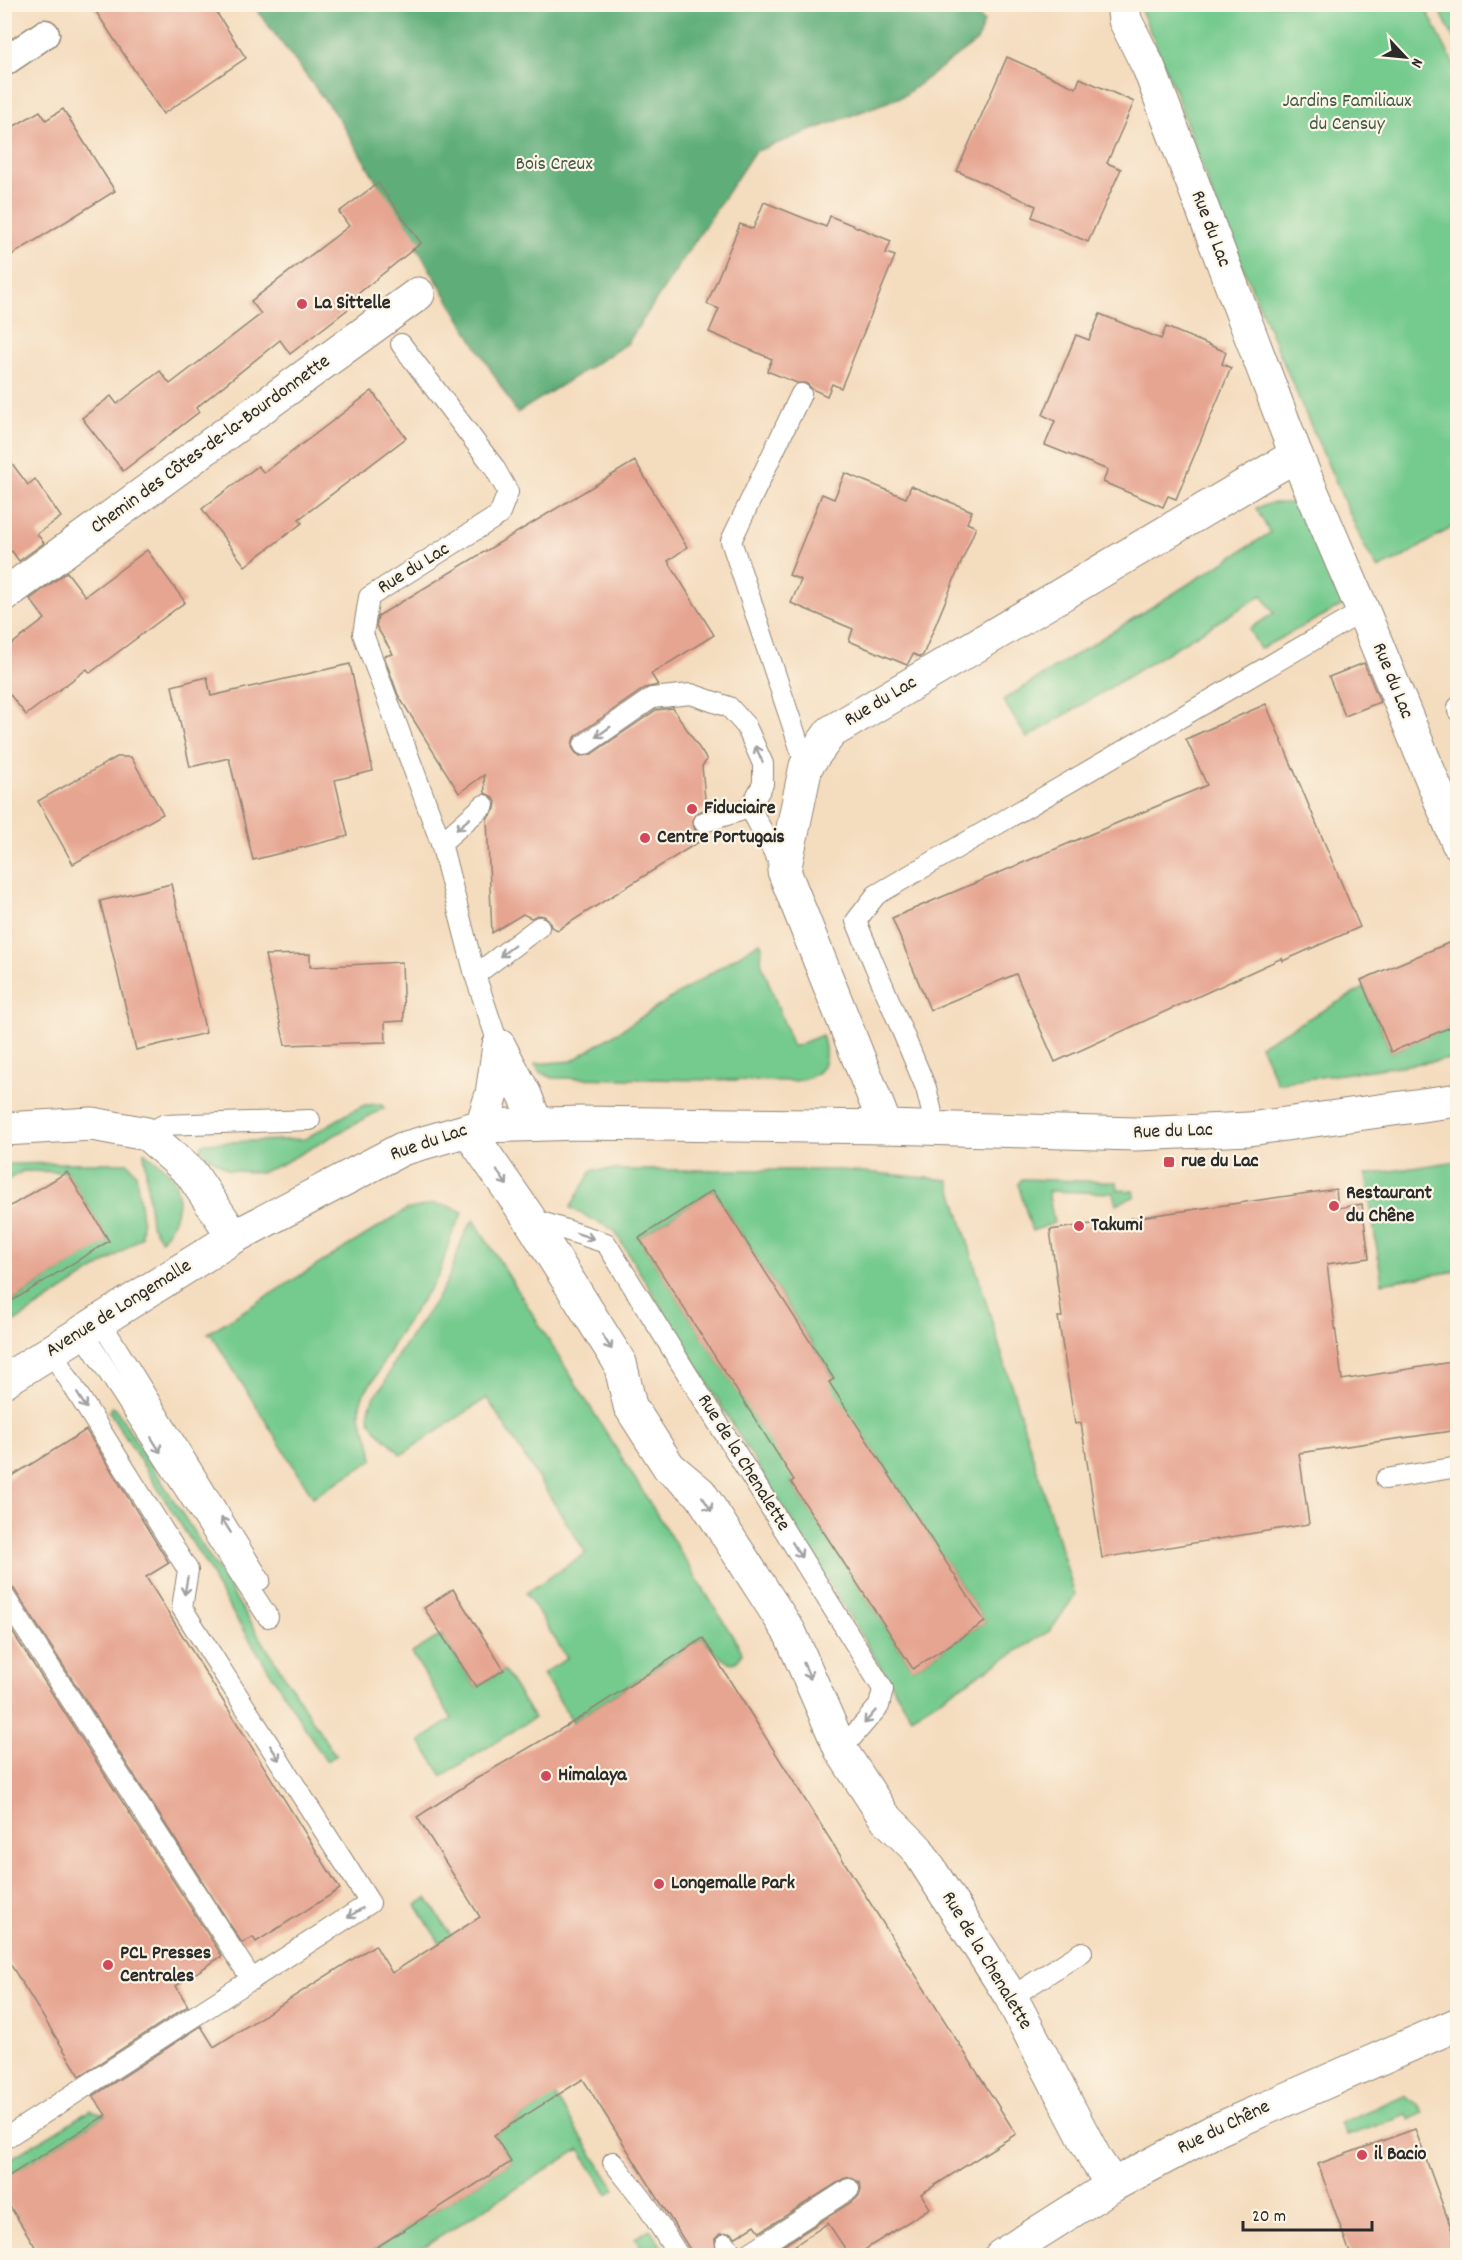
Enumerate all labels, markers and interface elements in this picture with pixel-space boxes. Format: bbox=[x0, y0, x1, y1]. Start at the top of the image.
north arrow bbox=[1375, 27, 1435, 87]
text: N bbox=[1404, 54, 1428, 71]
park label: Jardins Familiaux du Censuy bbox=[1283, 88, 1412, 139]
park label: Bois Creux bbox=[515, 151, 593, 179]
street label: Rue du Lac bbox=[1183, 187, 1237, 271]
place label: La Sittelle bbox=[314, 290, 391, 318]
marker: La Sittelle bbox=[295, 297, 309, 311]
street label: Chemin des Côtes-de-la-Bourdonnette bbox=[85, 348, 337, 542]
street label: Rue du Lac bbox=[373, 536, 455, 602]
street label: Rue du Lac bbox=[1364, 639, 1420, 723]
street label: Rue du Lac bbox=[840, 669, 922, 735]
one-way arrow bbox=[595, 726, 611, 738]
one-way arrow bbox=[752, 745, 764, 763]
place label: Fiduciaire bbox=[704, 795, 776, 823]
marker: Fiduciaire bbox=[685, 802, 699, 816]
one-way arrow bbox=[456, 817, 471, 831]
place label: Centre Portugais bbox=[657, 824, 785, 852]
marker: Centre Portugais bbox=[638, 831, 652, 845]
one-way arrow bbox=[500, 945, 516, 957]
street label: Rue du Lac bbox=[387, 1117, 471, 1169]
street label: Rue du Lac bbox=[1133, 1117, 1213, 1147]
place label: rue du Lac bbox=[1181, 1148, 1259, 1176]
marker: rue du Lac bbox=[1162, 1155, 1176, 1169]
one-way arrow bbox=[496, 1169, 508, 1185]
place label: Restaurant du Chêne bbox=[1346, 1180, 1432, 1231]
marker: Restaurant du Chêne bbox=[1327, 1199, 1341, 1213]
place label: Takumi bbox=[1091, 1212, 1143, 1240]
marker: Takumi bbox=[1072, 1219, 1086, 1233]
one-way arrow bbox=[575, 1231, 594, 1242]
street label: Avenue de Longemalle bbox=[41, 1253, 198, 1365]
one-way arrow bbox=[601, 1333, 613, 1350]
street label: Rue de la Chenalette bbox=[690, 1389, 797, 1537]
one-way arrow bbox=[76, 1392, 88, 1409]
one-way arrow bbox=[151, 1436, 163, 1453]
one-way arrow bbox=[702, 1495, 714, 1512]
one-way arrow bbox=[219, 1517, 231, 1534]
one-way arrow bbox=[791, 1541, 803, 1558]
one-way arrow bbox=[180, 1575, 191, 1595]
one-way arrow bbox=[801, 1662, 813, 1680]
one-way arrow bbox=[863, 1709, 877, 1724]
one-way arrow bbox=[268, 1745, 281, 1762]
place label: Himalaya bbox=[558, 1762, 627, 1790]
marker: Himalaya bbox=[539, 1769, 553, 1783]
place label: Longemalle Park bbox=[671, 1870, 795, 1898]
marker: Longemalle Park bbox=[652, 1877, 666, 1891]
street label: Rue de la Chenalette bbox=[934, 1887, 1038, 2036]
one-way arrow bbox=[346, 1906, 363, 1919]
place label: PCL Presses Centrales bbox=[120, 1940, 211, 1991]
marker: PCL Presses Centrales bbox=[101, 1958, 115, 1972]
street label: Rue du Chêne bbox=[1173, 2093, 1275, 2163]
place label: il Bacio bbox=[1374, 2141, 1427, 2169]
marker: il Bacio bbox=[1355, 2148, 1369, 2162]
scale bar bbox=[1243, 2194, 1372, 2232]
text: 20 m bbox=[1252, 2205, 1286, 2230]

